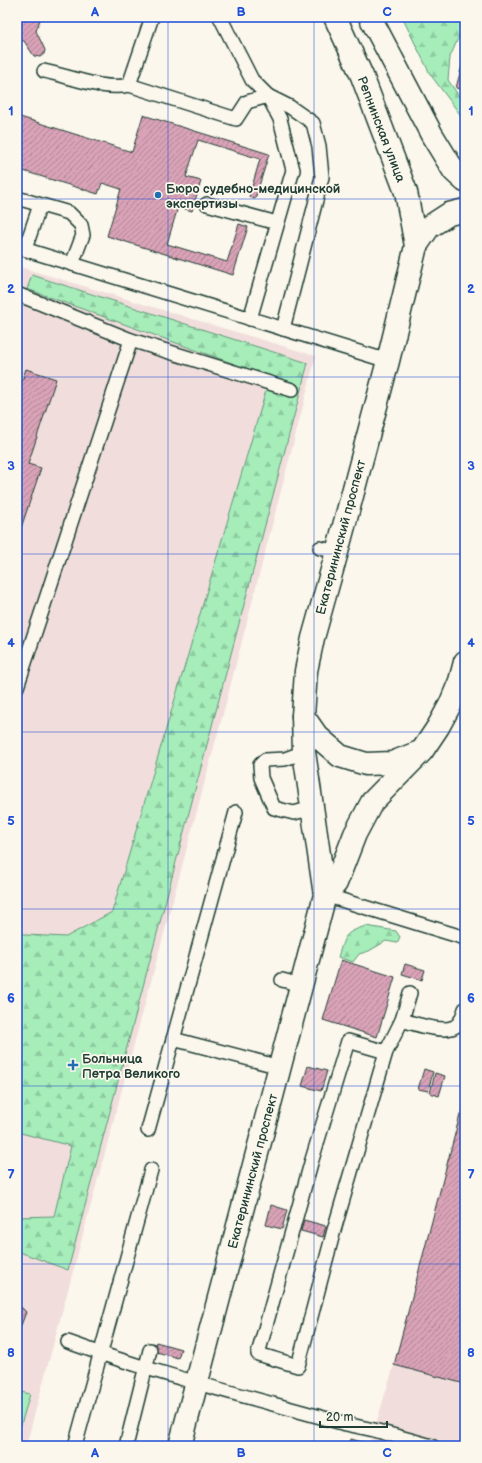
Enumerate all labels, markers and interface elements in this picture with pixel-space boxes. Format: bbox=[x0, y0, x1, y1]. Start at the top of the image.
text: A bbox=[90, 4, 99, 20]
text: B bbox=[236, 4, 246, 20]
text: C bbox=[382, 4, 392, 20]
street label: Репнинская улица bbox=[353, 74, 409, 185]
text: 1 bbox=[8, 103, 14, 119]
text: 1 bbox=[468, 103, 474, 119]
place label: Бюро судебно-медицинской экспертизы bbox=[166, 181, 340, 212]
marker: Бюро судебно-медицинской экспертизы bbox=[153, 190, 163, 200]
text: 2 bbox=[7, 281, 15, 297]
text: 2 bbox=[467, 281, 475, 297]
text: 3 bbox=[7, 458, 15, 474]
street label: Екатерининский проспект bbox=[313, 458, 369, 617]
text: 3 bbox=[467, 458, 475, 474]
text: 4 bbox=[7, 635, 15, 651]
text: 4 bbox=[467, 635, 475, 651]
text: 5 bbox=[7, 813, 15, 829]
text: 5 bbox=[467, 813, 475, 829]
text: 6 bbox=[7, 990, 15, 1006]
text: 6 bbox=[467, 990, 475, 1006]
place label: Больница Петра Великого bbox=[82, 1051, 180, 1082]
marker: Больница Петра Великого bbox=[67, 1059, 79, 1071]
street label: Екатерининский проспект bbox=[225, 1092, 281, 1251]
text: 7 bbox=[7, 1167, 15, 1183]
text: 7 bbox=[467, 1167, 475, 1183]
text: 8 bbox=[7, 1345, 15, 1361]
text: 8 bbox=[467, 1345, 475, 1361]
scale bar bbox=[320, 1403, 387, 1429]
text: 20 m bbox=[326, 1410, 353, 1425]
text: A bbox=[90, 1445, 99, 1461]
text: B bbox=[236, 1445, 246, 1461]
text: C bbox=[382, 1445, 392, 1461]

